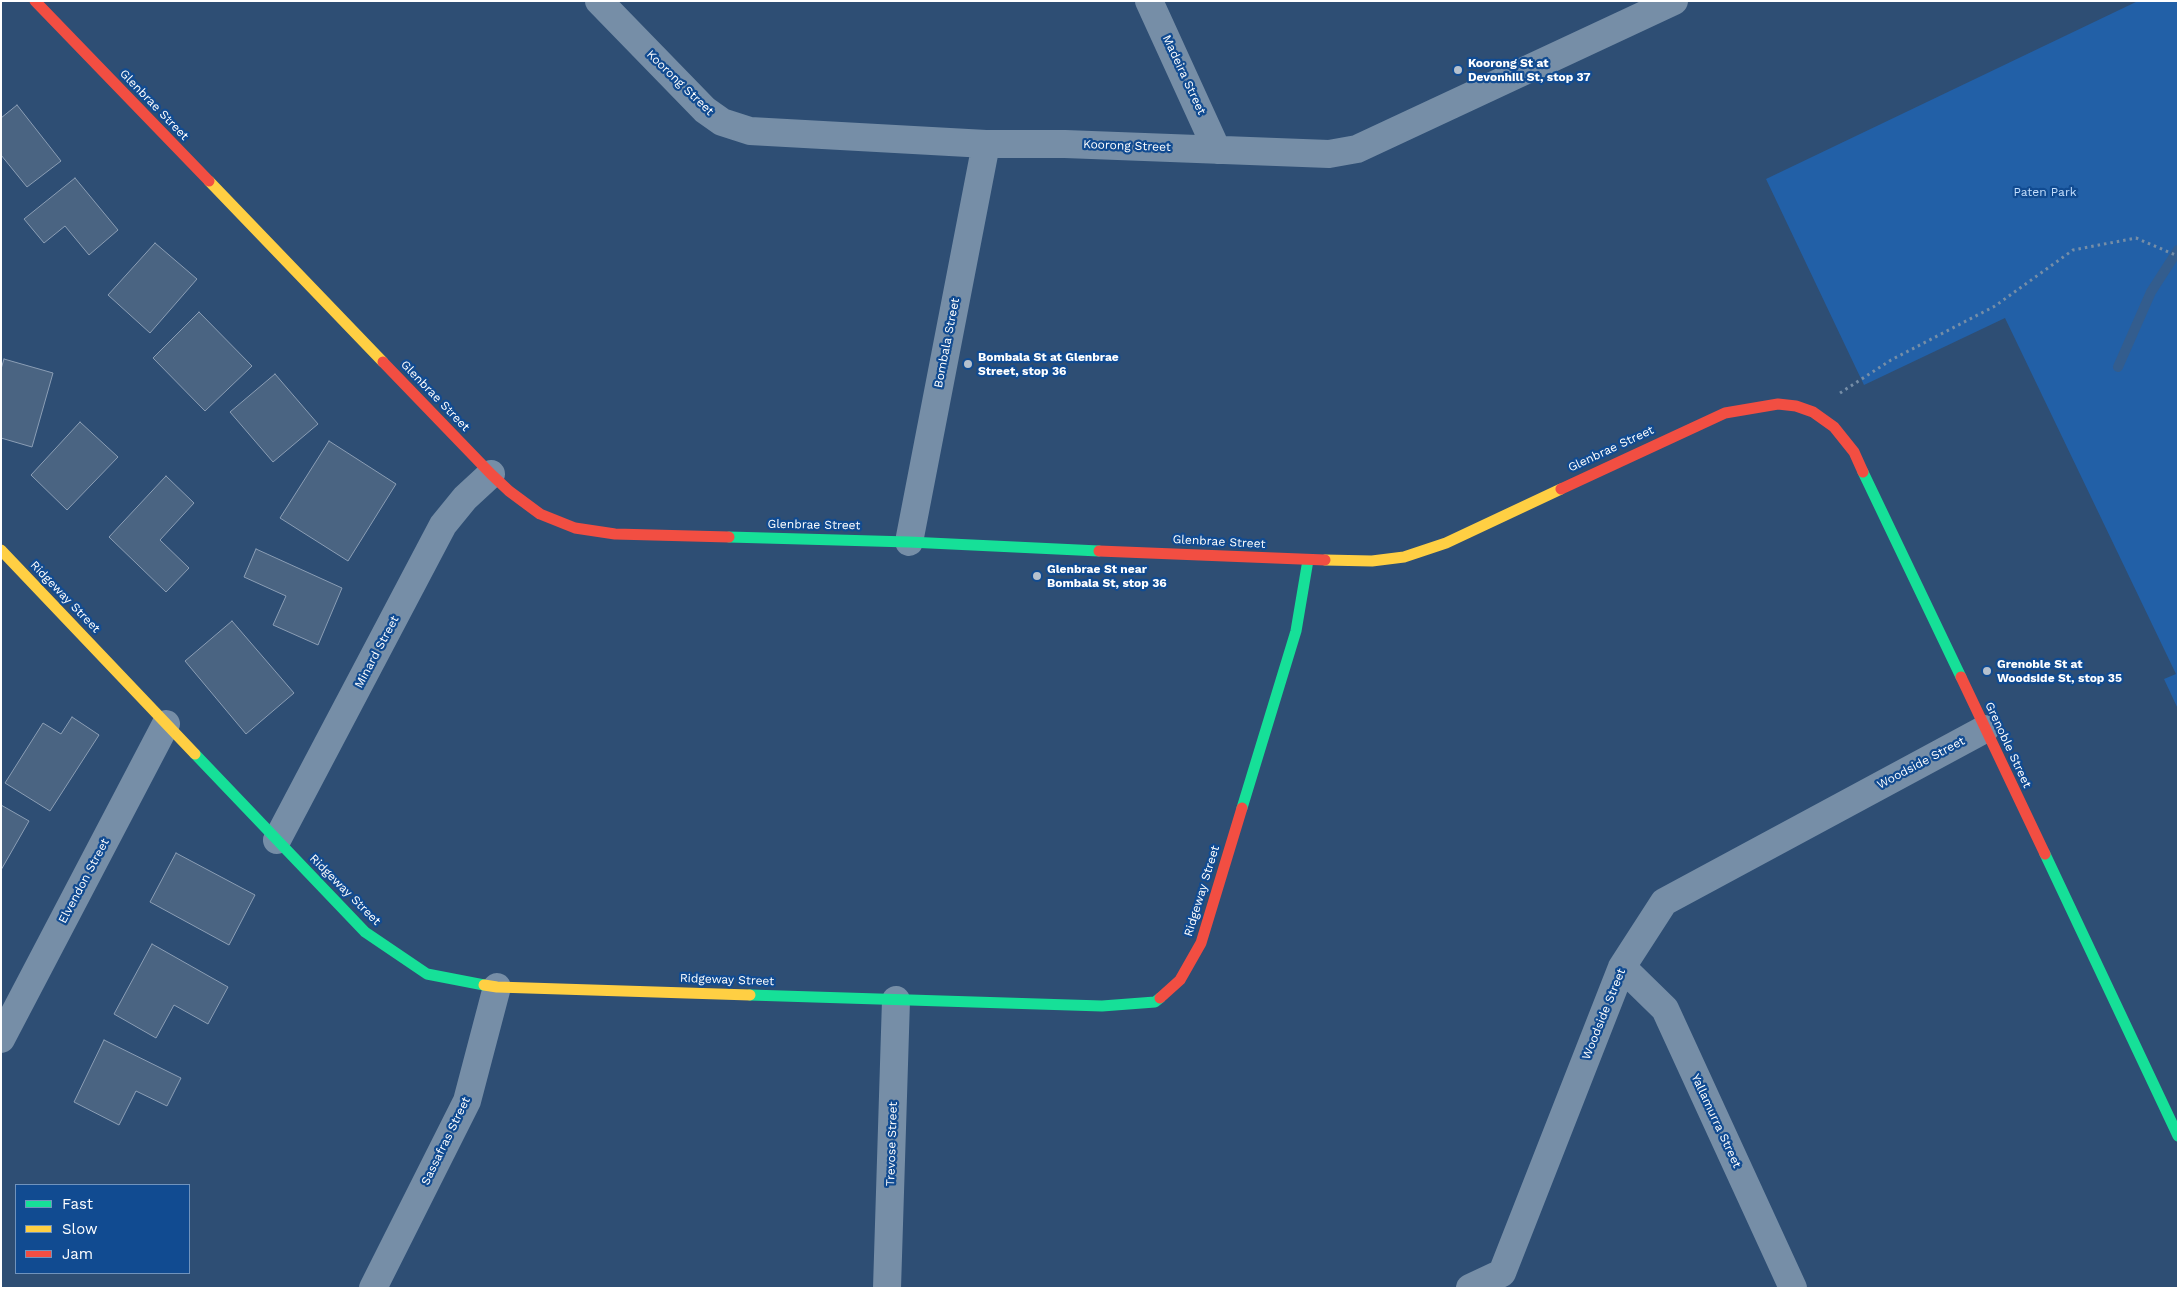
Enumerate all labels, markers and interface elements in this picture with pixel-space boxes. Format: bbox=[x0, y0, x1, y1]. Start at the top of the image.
street label: Madeira Street bbox=[1159, 33, 1209, 117]
street label: Koorong Street bbox=[643, 47, 717, 119]
place label: Koorong St at Devonhill St, stop 37 bbox=[1468, 56, 1591, 84]
marker: Koorong St at Devonhill St, stop 37 bbox=[1452, 64, 1464, 76]
street label: Glenbrae Street bbox=[117, 67, 191, 143]
street label: Koorong Street bbox=[1083, 137, 1171, 155]
park label: Paten Park bbox=[2013, 185, 2077, 199]
street label: Bombala Street bbox=[931, 297, 963, 389]
place label: Bombala St at Glenbrae Street, stop 36 bbox=[978, 350, 1119, 378]
street label: Glenbrae Street bbox=[398, 358, 472, 434]
marker: Bombala St at Glenbrae Street, stop 36 bbox=[962, 358, 974, 370]
street label: Glenbrae Street bbox=[1566, 423, 1656, 475]
street label: Glenbrae Street bbox=[767, 517, 861, 533]
street label: Glenbrae Street bbox=[1172, 532, 1266, 552]
street label: Ridgeway Street bbox=[27, 558, 103, 636]
place label: Glenbrae St near Bombala St, stop 36 bbox=[1047, 562, 1167, 590]
marker: Glenbrae St near Bombala St, stop 36 bbox=[1031, 570, 1043, 582]
street label: Minard Street bbox=[352, 613, 402, 691]
place label: Grenoble St at Woodside St, stop 35 bbox=[1997, 657, 2122, 685]
marker: Grenoble St at Woodside St, stop 35 bbox=[1981, 665, 1993, 677]
street label: Grenoble Street bbox=[1982, 700, 2034, 790]
street label: Woodside Street bbox=[1875, 734, 1967, 792]
street label: Elvendon Street bbox=[56, 836, 112, 926]
street label: Ridgeway Street bbox=[1181, 844, 1223, 938]
street label: Ridgeway Street bbox=[306, 851, 384, 929]
street label: Woodside Street bbox=[1579, 966, 1629, 1062]
street label: Ridgeway Street bbox=[680, 971, 774, 989]
street label: Yallamurra Street bbox=[1688, 1072, 1744, 1170]
street label: Sassafras Street bbox=[418, 1094, 474, 1188]
street label: Trevose Street bbox=[883, 1101, 901, 1187]
legend bbox=[15, 1184, 190, 1274]
text: Fast bbox=[62, 1195, 93, 1213]
text: Slow bbox=[62, 1220, 98, 1238]
text: Jam bbox=[62, 1245, 93, 1263]

